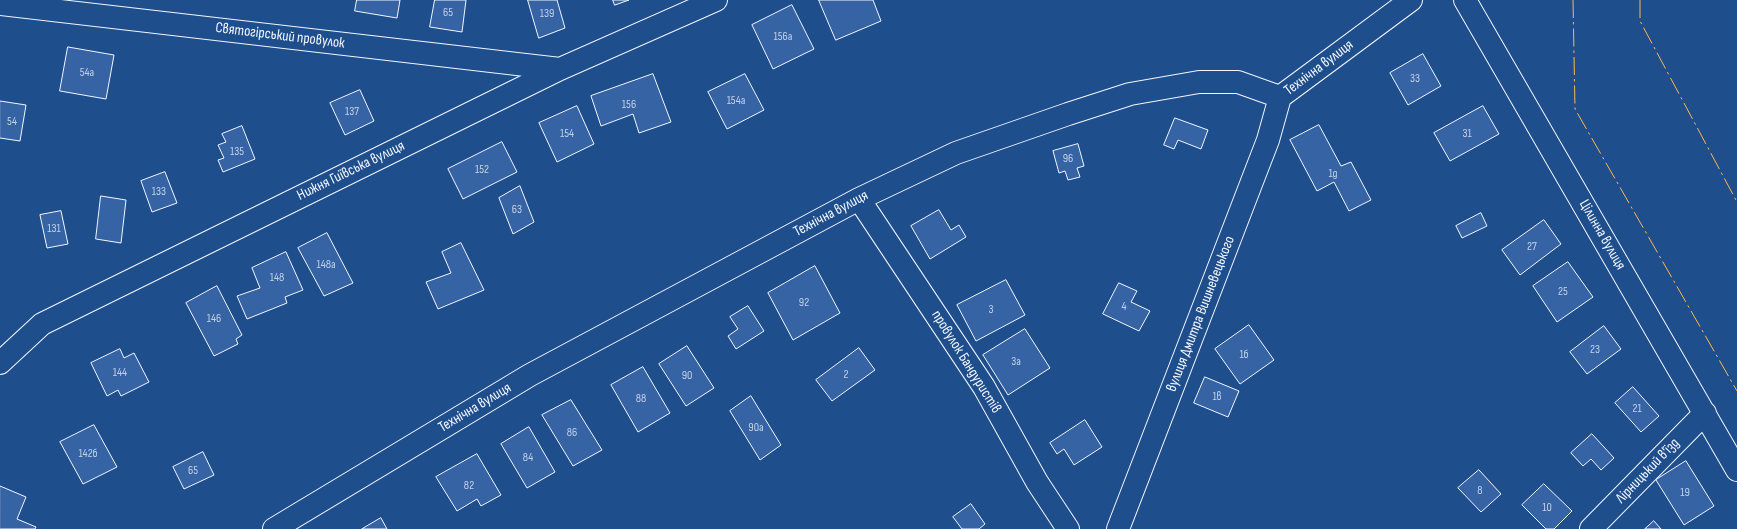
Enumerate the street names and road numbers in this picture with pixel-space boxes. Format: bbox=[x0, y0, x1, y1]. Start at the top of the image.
street label: Святогірський провулок bbox=[214, 19, 346, 53]
street label: Технічна вулиця bbox=[1281, 36, 1357, 100]
street label: Нижня Гиївська вулиця bbox=[294, 137, 408, 205]
street label: Технічна вулиця bbox=[791, 187, 871, 241]
street label: Цілинна вулиця bbox=[1575, 197, 1629, 273]
street label: вулиця Дмитра Вишневецького bbox=[1163, 234, 1239, 394]
street label: провулок Бандуристів bbox=[927, 307, 1005, 417]
street label: Технічна вулиця bbox=[435, 379, 515, 437]
street label: Лірницький в'їзд bbox=[1612, 435, 1684, 507]

